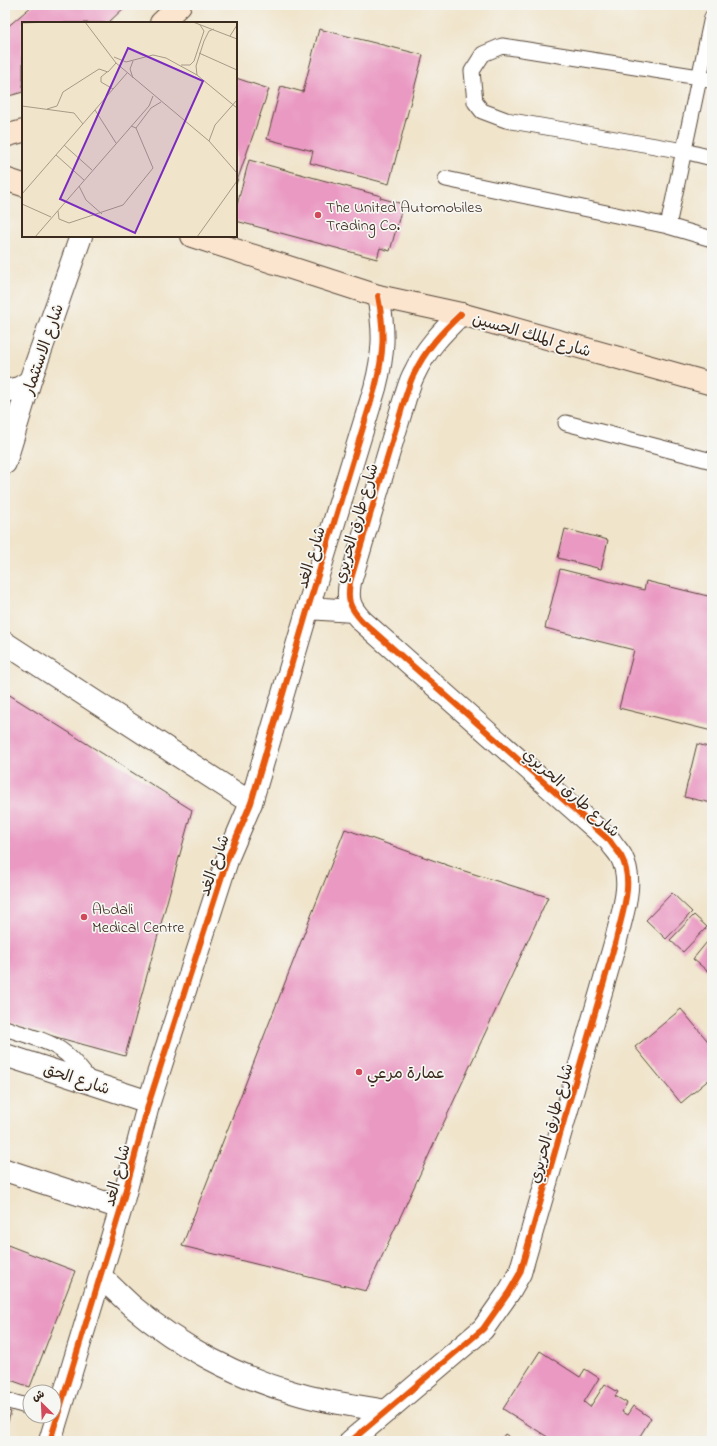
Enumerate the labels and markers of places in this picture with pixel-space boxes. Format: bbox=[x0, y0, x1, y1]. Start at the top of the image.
place label: The United Automobiles Trading Co. bbox=[326, 196, 483, 238]
marker: The United Automobiles Trading Co. bbox=[313, 210, 323, 220]
place label: Abdali Medical Centre bbox=[92, 898, 185, 940]
marker: Abdali Medical Centre bbox=[79, 912, 89, 922]
place label: عمارة مرعي bbox=[367, 1062, 445, 1087]
marker: عمارة مرعي bbox=[354, 1067, 364, 1077]

